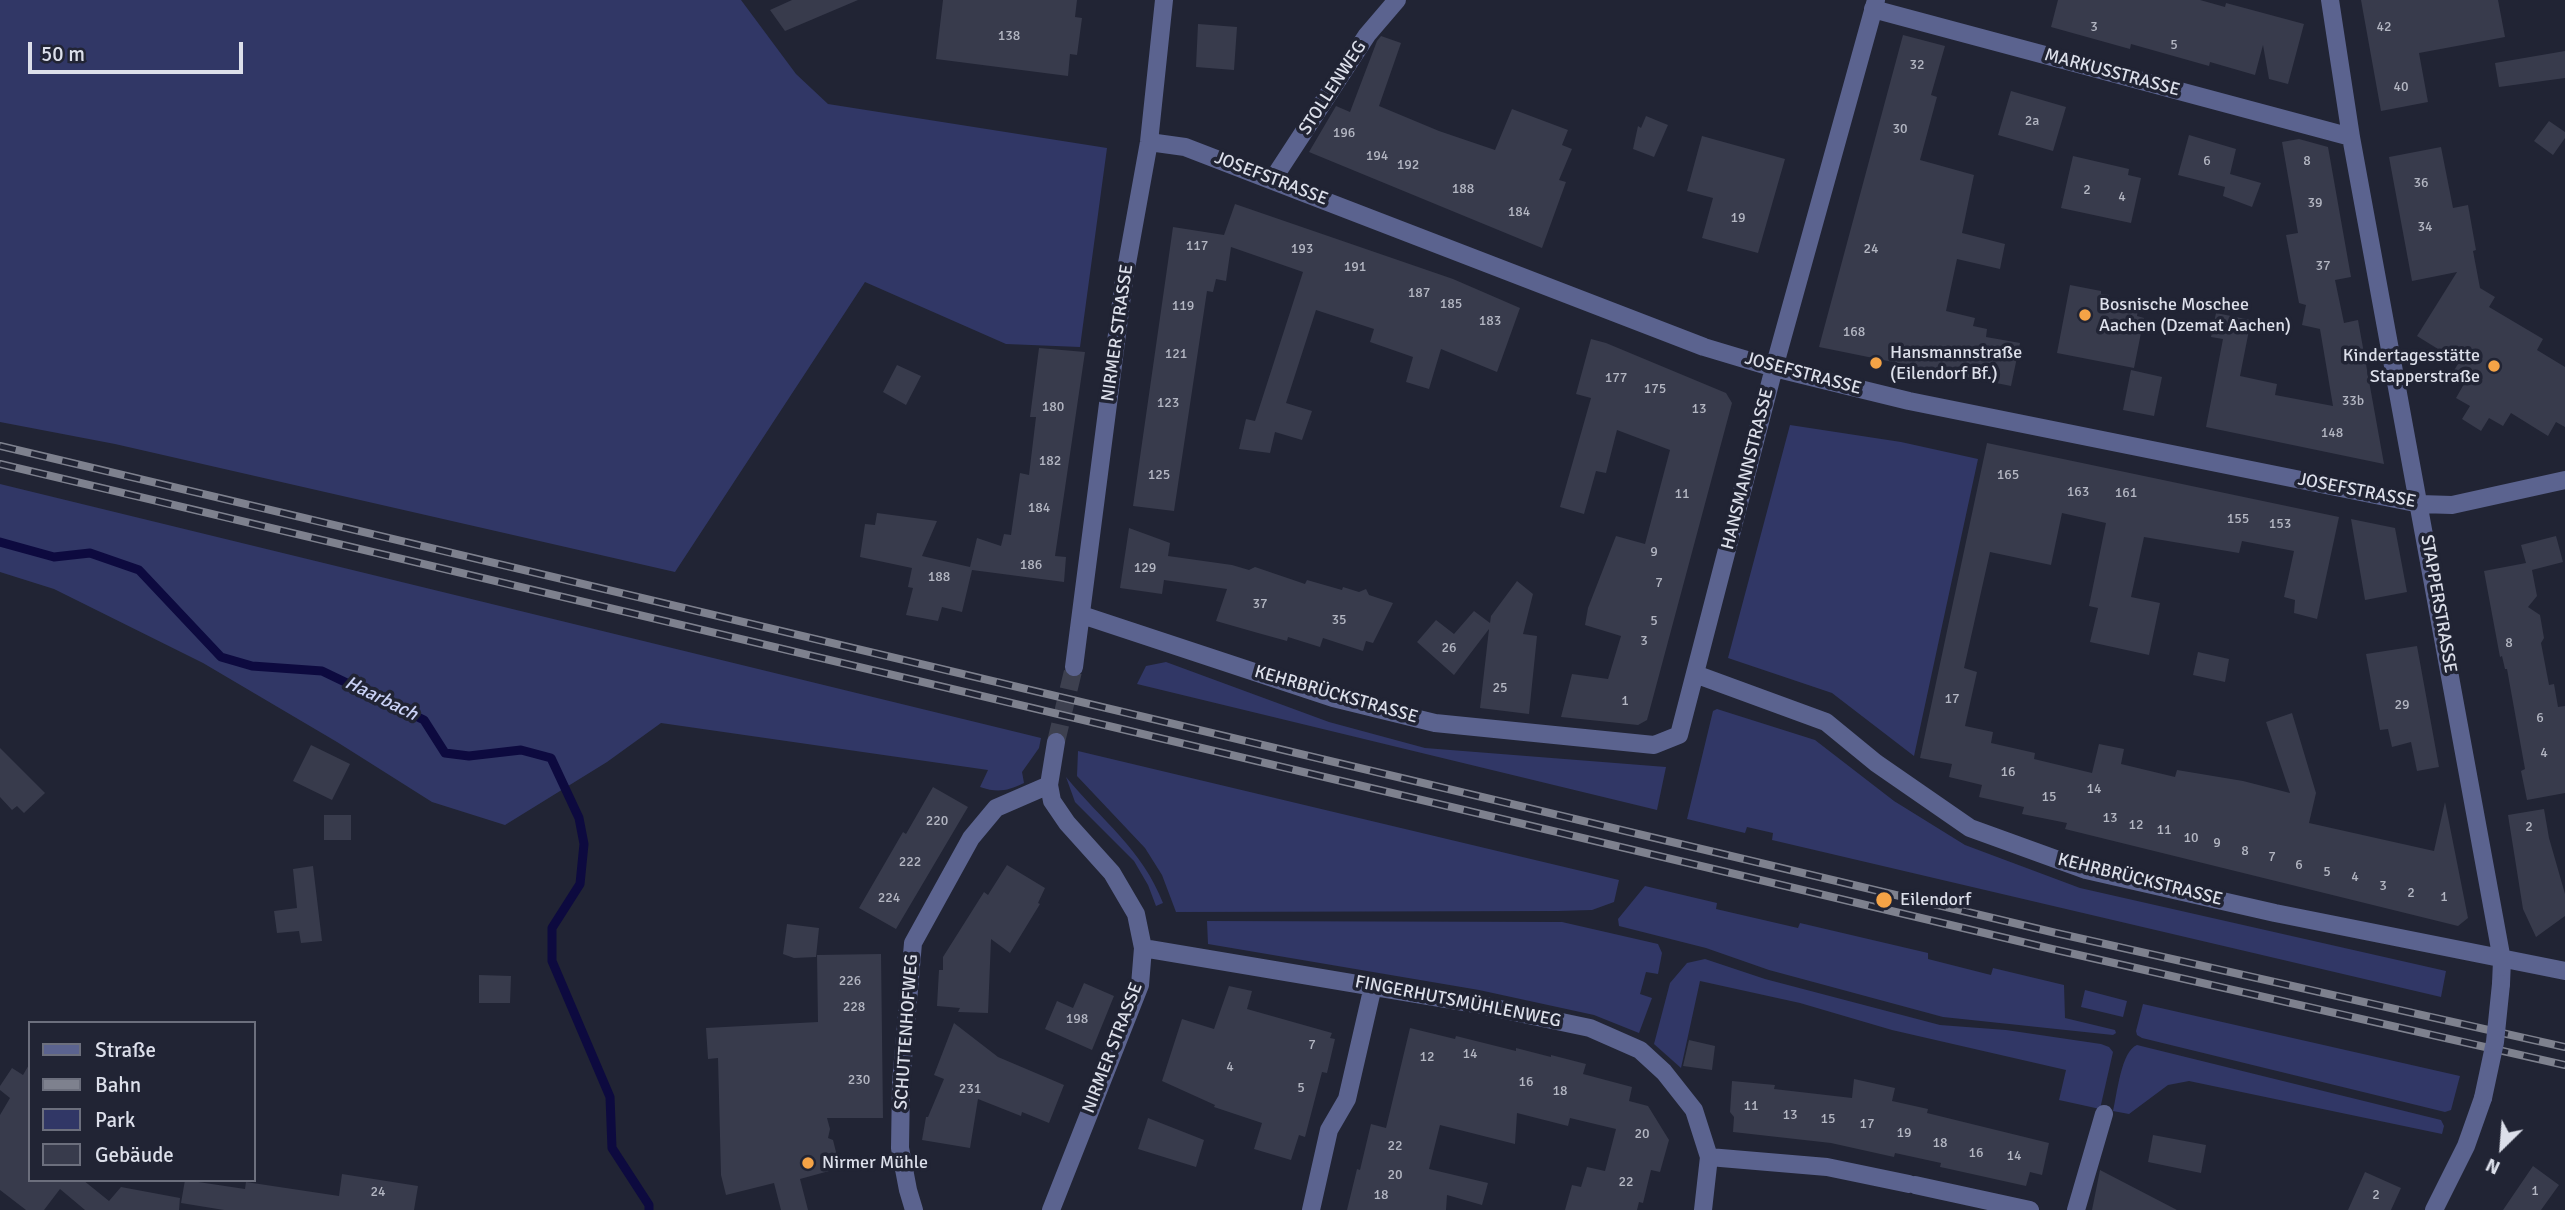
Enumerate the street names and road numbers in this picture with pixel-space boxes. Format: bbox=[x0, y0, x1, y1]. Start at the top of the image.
street label: STOLLENWEG bbox=[1295, 37, 1371, 139]
street label: MARKUSSTRASSE bbox=[2042, 45, 2182, 101]
street label: JOSEFSTRASSE bbox=[1211, 147, 1331, 211]
street label: NIRMER STRASSE bbox=[1098, 263, 1138, 403]
street label: JOSEFSTRASSE bbox=[1742, 348, 1864, 400]
street label: HANSMANNSTRASSE bbox=[1717, 386, 1779, 552]
street label: JOSEFSTRASSE bbox=[2296, 469, 2418, 513]
street label: STAPPERSTRASSE bbox=[2415, 533, 2461, 675]
street label: KEHRBRÜCKSTRASSE bbox=[1252, 661, 1420, 729]
street label: KEHRBRÜCKSTRASSE bbox=[2055, 849, 2225, 911]
street label: SCHUTTENHOFWEG bbox=[891, 953, 923, 1111]
street label: FINGERHUTSMÜHLENWEG bbox=[1353, 971, 1563, 1033]
street label: NIRMER STRASSE bbox=[1078, 980, 1148, 1116]

